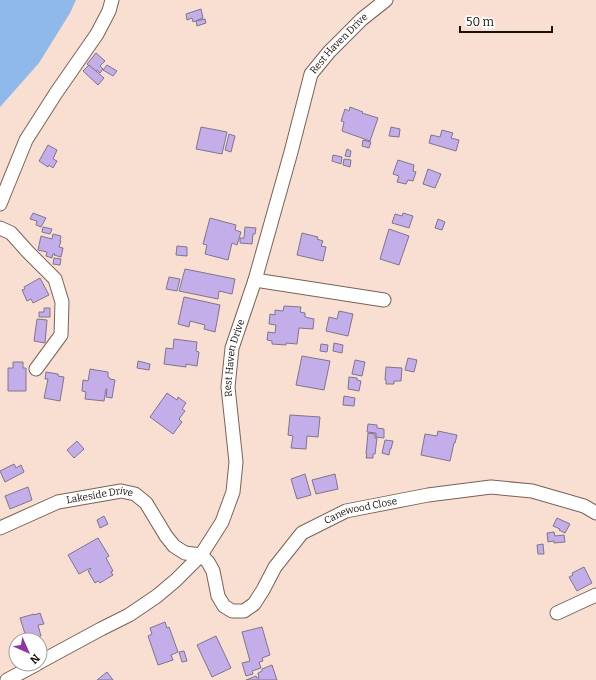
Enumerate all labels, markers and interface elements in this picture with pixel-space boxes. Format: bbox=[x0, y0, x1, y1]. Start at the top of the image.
scale bar bbox=[460, 8, 552, 34]
street label: Rest Haven Drive bbox=[307, 11, 370, 76]
text: 50 m bbox=[466, 15, 495, 29]
street label: Rest Haven Drive bbox=[222, 318, 247, 397]
street label: Lakeside Drive bbox=[65, 485, 134, 506]
street label: Canewood Close bbox=[322, 495, 398, 527]
north arrow bbox=[8, 632, 48, 672]
text: N bbox=[27, 651, 42, 667]

